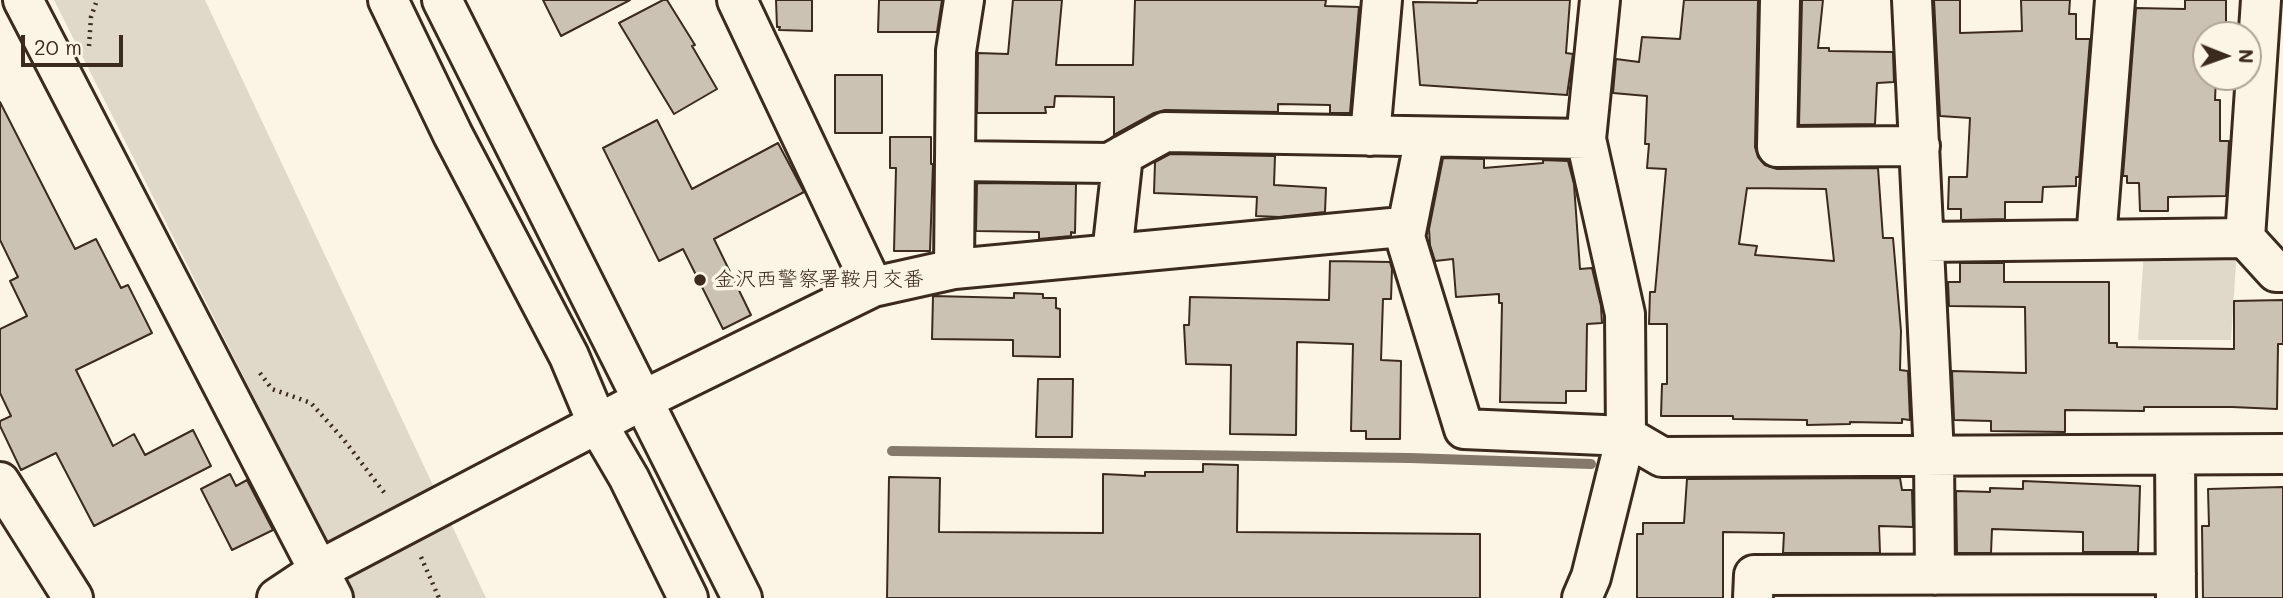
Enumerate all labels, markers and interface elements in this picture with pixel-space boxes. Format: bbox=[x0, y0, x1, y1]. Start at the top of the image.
scale bar bbox=[24, 21, 126, 65]
north arrow bbox=[2192, 21, 2262, 91]
text: 20 m bbox=[34, 33, 82, 60]
text: N bbox=[2234, 49, 2259, 64]
place label: 金沢西警察署鞍月交番 bbox=[714, 267, 924, 293]
marker: 金沢西警察署鞍月交番 bbox=[692, 272, 708, 288]

